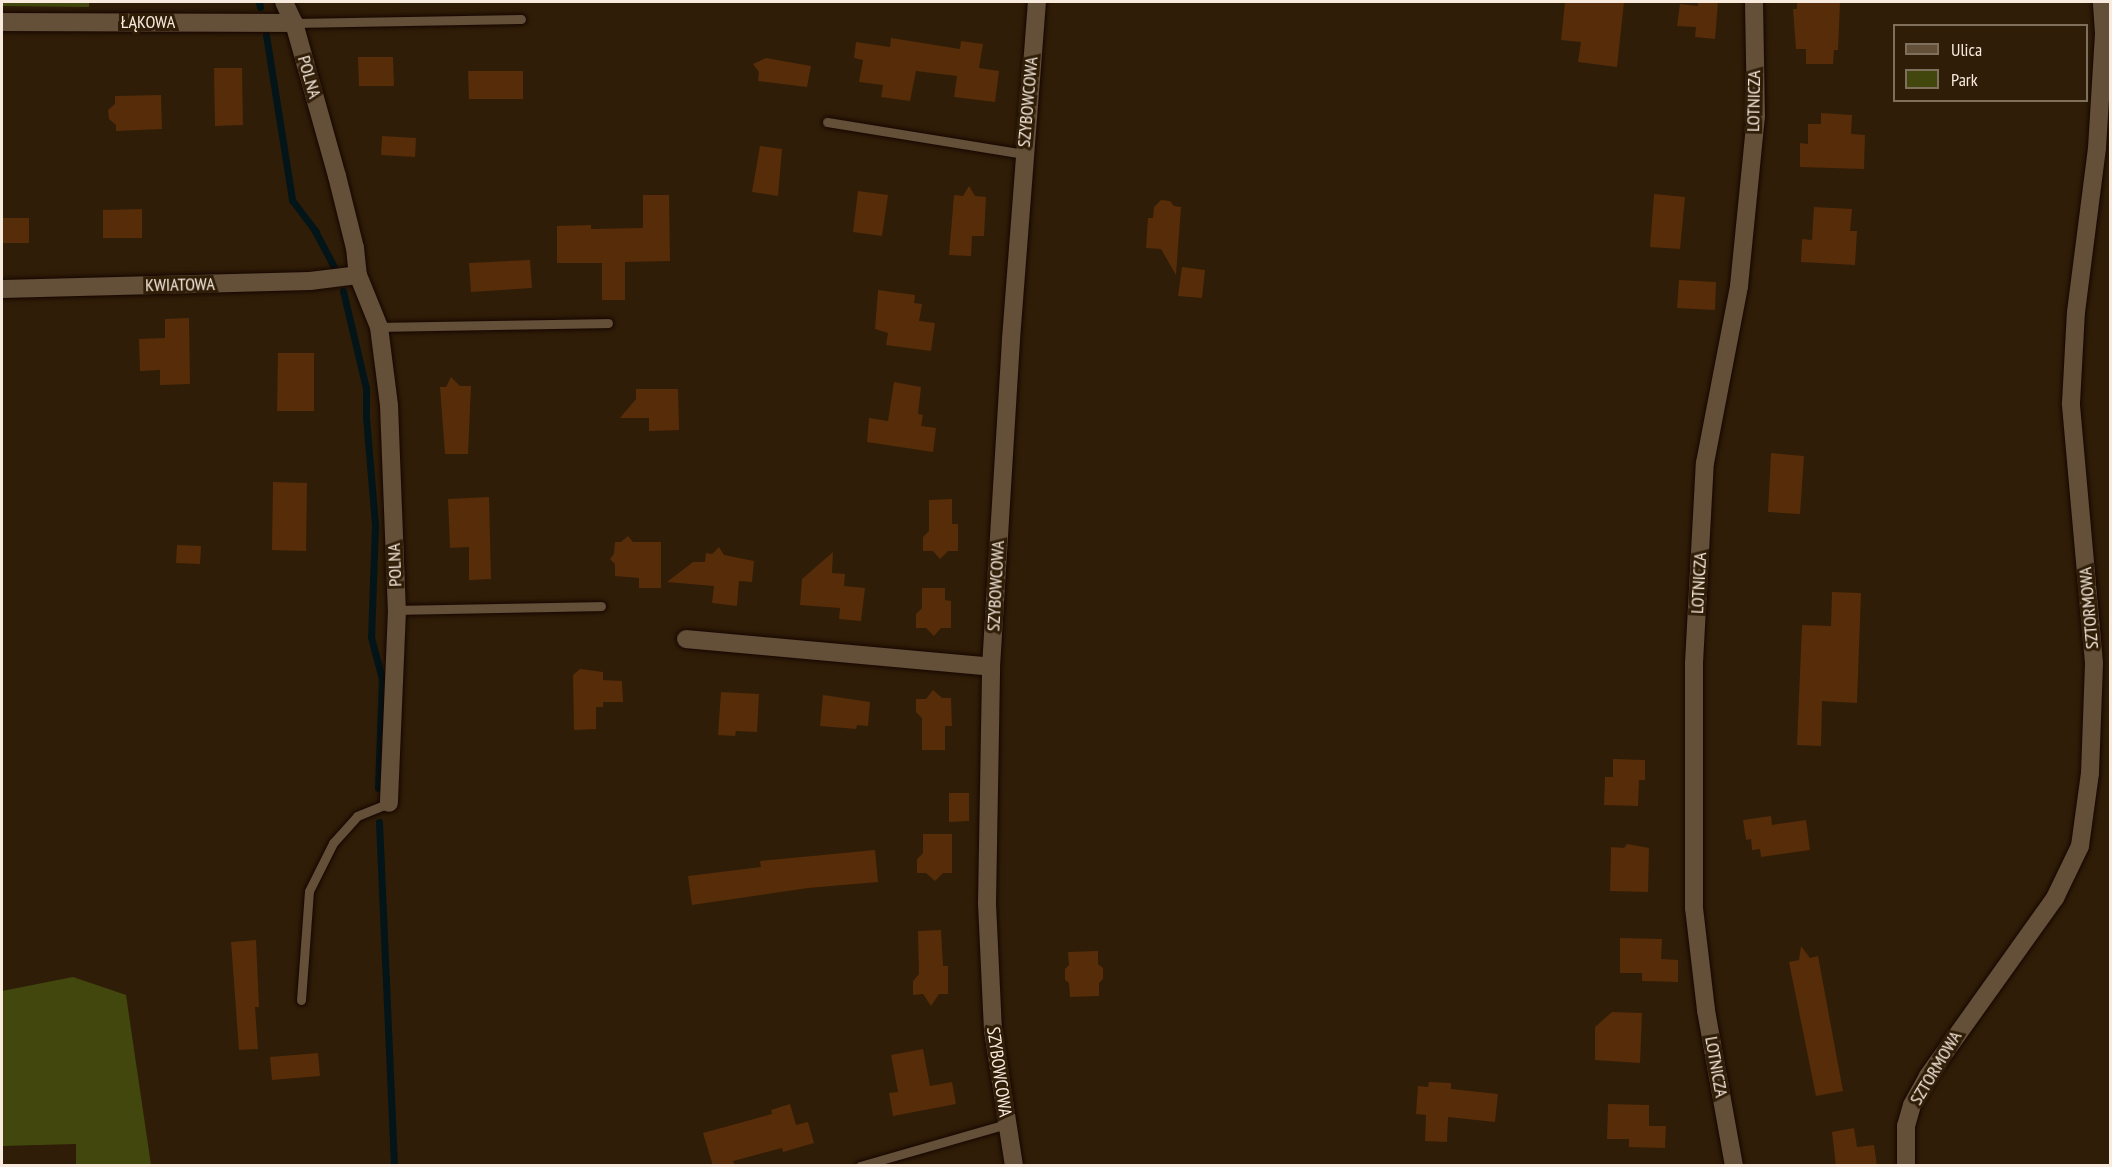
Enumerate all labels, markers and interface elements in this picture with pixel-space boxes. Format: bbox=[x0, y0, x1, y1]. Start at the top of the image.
street label: ŁĄKOWA bbox=[121, 11, 175, 33]
legend bbox=[1893, 24, 2088, 102]
text: Ulica bbox=[1951, 38, 1982, 61]
street label: POLNA bbox=[293, 53, 325, 101]
street label: SZYBOWCOWA bbox=[1013, 56, 1043, 148]
text: Park bbox=[1951, 68, 1978, 91]
street label: LOTNICZA bbox=[1743, 70, 1765, 132]
street label: KWIATOWA bbox=[145, 274, 215, 296]
street label: SZYBOWCOWA bbox=[983, 540, 1009, 632]
street label: POLNA bbox=[383, 543, 407, 587]
street label: LOTNICZA bbox=[1687, 552, 1711, 614]
street label: SZTORMOWA bbox=[2075, 566, 2103, 650]
street label: SZYBOWCOWA bbox=[982, 1026, 1016, 1118]
street label: SZTORMOWA bbox=[1906, 1027, 1966, 1109]
street label: LOTNICZA bbox=[1700, 1035, 1732, 1099]

